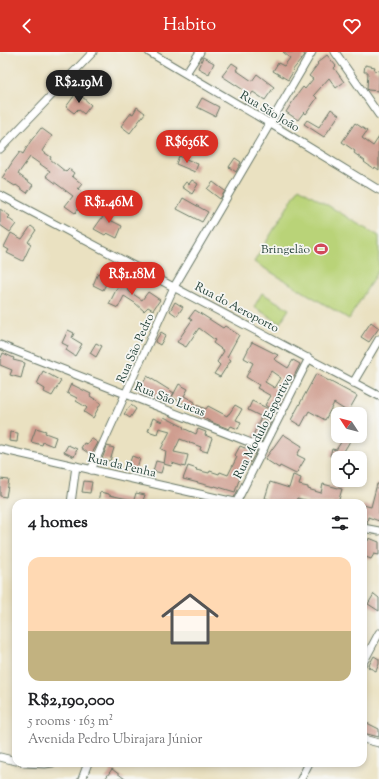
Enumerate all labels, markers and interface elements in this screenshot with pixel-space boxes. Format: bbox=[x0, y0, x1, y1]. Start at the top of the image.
text: Habito bbox=[163, 13, 216, 39]
icon: back bbox=[16, 15, 38, 37]
icon: heart bbox=[341, 15, 363, 37]
pin: R$2.19M bbox=[42, 70, 116, 104]
text: R$2.19M bbox=[55, 74, 103, 92]
street label: Rua São João bbox=[236, 87, 303, 137]
pin: R$636K bbox=[154, 130, 220, 164]
text: R$636K bbox=[165, 134, 209, 152]
pin: R$1.46M bbox=[72, 190, 146, 224]
text: R$1.46M bbox=[85, 194, 133, 212]
place label: Bringelão bbox=[261, 241, 310, 259]
sports icon: Bringelão bbox=[313, 241, 329, 257]
pin: R$1.18M bbox=[95, 262, 169, 296]
text: R$1.18M bbox=[109, 266, 155, 284]
street label: Rua do Aeroporto bbox=[191, 278, 282, 338]
street label: Rua São Pedro bbox=[113, 310, 159, 386]
street label: Rua Modulo Esportivo bbox=[229, 370, 298, 482]
street label: Rua São Lucas bbox=[132, 378, 208, 422]
north arrow bbox=[331, 407, 367, 443]
map controls bbox=[331, 407, 367, 487]
street label: Rua da Penha bbox=[86, 449, 158, 483]
button: locate bbox=[331, 451, 367, 487]
text: 4 homes bbox=[28, 511, 88, 535]
icon: filters bbox=[329, 512, 351, 534]
icon: home bbox=[154, 583, 226, 655]
text: R$2,190,000 bbox=[28, 689, 115, 713]
text: 5 rooms · 163 m² bbox=[28, 713, 113, 731]
text: Avenida Pedro Ubirajara Júnior bbox=[28, 731, 202, 749]

